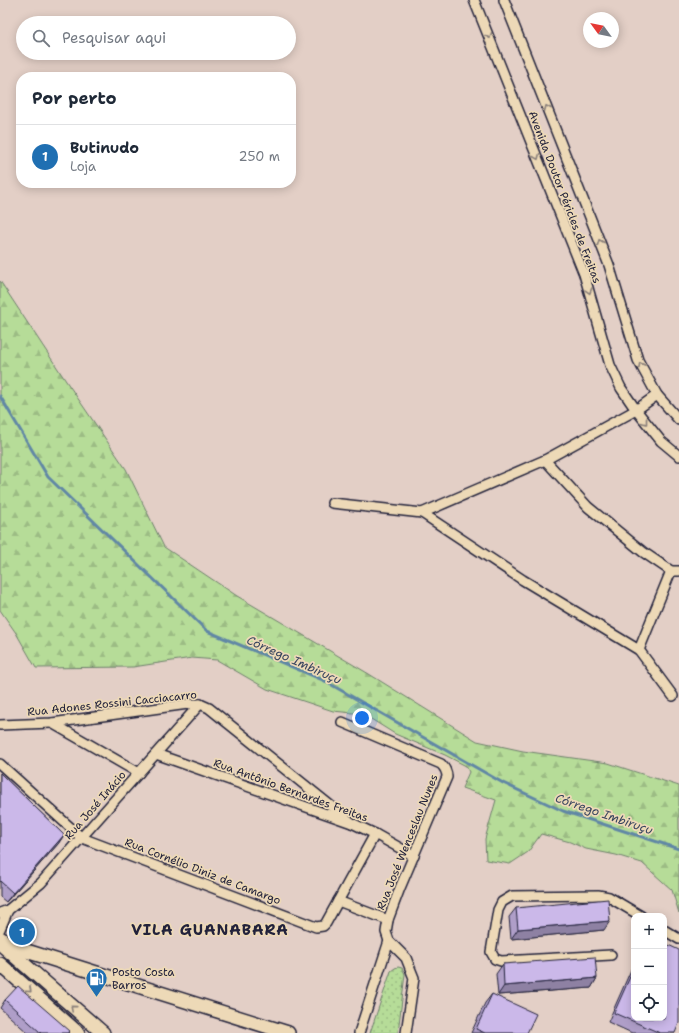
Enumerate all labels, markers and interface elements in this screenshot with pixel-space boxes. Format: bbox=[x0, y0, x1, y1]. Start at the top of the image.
north arrow bbox=[583, 12, 619, 48]
search box bbox=[16, 16, 296, 60]
icon: search bbox=[30, 27, 52, 49]
text: Pesquisar aqui bbox=[62, 28, 166, 48]
one-way arrow bbox=[484, 33, 492, 40]
text: Por perto bbox=[32, 87, 117, 109]
one-way arrow bbox=[543, 105, 551, 112]
street label: Avenida Doutor Péricles de Freitas bbox=[525, 109, 604, 285]
text: Butinudo bbox=[70, 138, 139, 158]
text: 1 bbox=[42, 148, 48, 165]
text: 250 m bbox=[239, 148, 280, 165]
one-way arrow bbox=[532, 152, 540, 160]
text: Loja bbox=[70, 158, 96, 175]
one-way arrow bbox=[597, 239, 605, 247]
one-way arrow bbox=[584, 288, 593, 295]
one-way arrow bbox=[638, 362, 646, 369]
one-way arrow bbox=[641, 417, 648, 424]
water label: Córrego Imbiruçu bbox=[244, 632, 344, 688]
street label: Rua Adones Rossini Cacciacarro bbox=[27, 687, 198, 720]
your location bbox=[352, 708, 372, 728]
street label: Rua Antônio Bernardes Freitas bbox=[212, 755, 370, 825]
street label: Rua José Inácio bbox=[61, 767, 130, 843]
street label: Rua José Wenceslau Nunes bbox=[373, 772, 442, 912]
water label: Córrego Imbiruçu bbox=[553, 790, 655, 838]
street label: Rua Cornélio Diniz de Camargo bbox=[123, 835, 283, 908]
map controls bbox=[631, 913, 667, 1021]
button: + bbox=[631, 913, 667, 949]
pin: 1 bbox=[9, 917, 35, 947]
district label: VILA GUANABARA bbox=[131, 920, 289, 940]
button: − bbox=[631, 949, 667, 985]
fuel station icon: Posto Costa Barros bbox=[83, 965, 109, 998]
place label: Posto Costa Barros bbox=[112, 965, 174, 993]
button: locate bbox=[631, 985, 667, 1021]
one-way arrow bbox=[24, 986, 32, 993]
one-way arrow bbox=[71, 1005, 78, 1012]

